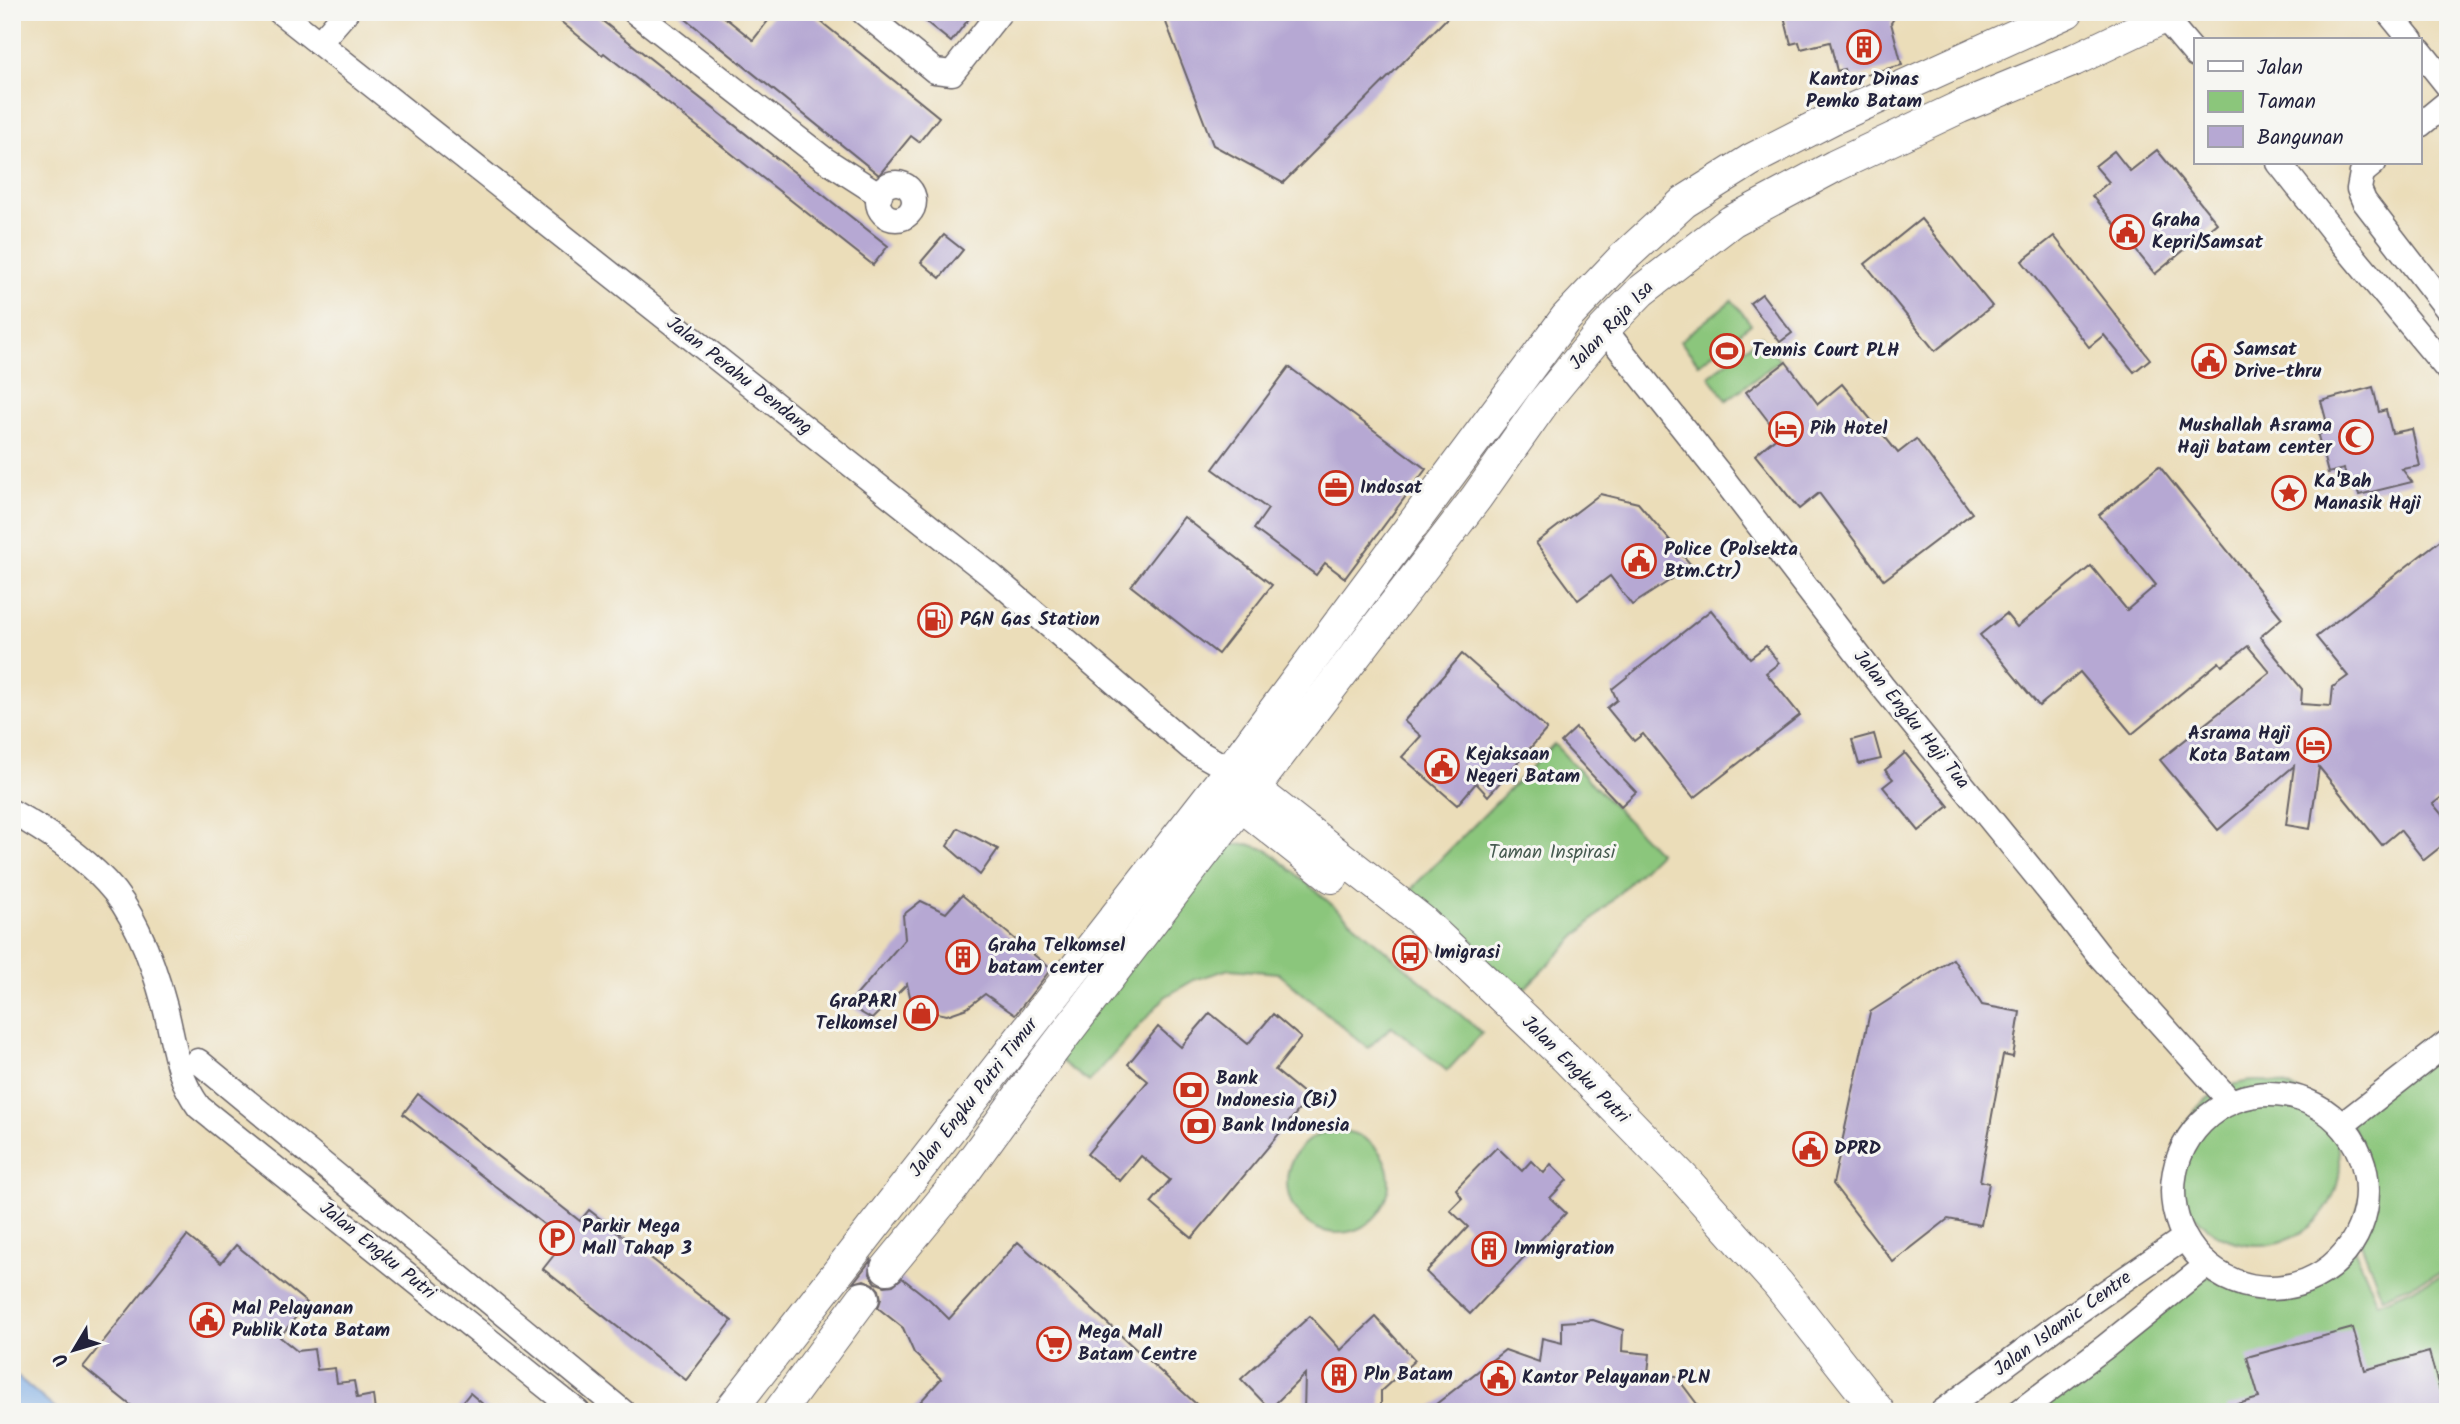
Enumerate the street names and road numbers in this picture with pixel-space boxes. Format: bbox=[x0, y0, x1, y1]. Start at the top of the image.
street label: Jalan Raja Isa bbox=[1562, 274, 1662, 378]
street label: Jalan Perahu Dendang bbox=[659, 309, 819, 443]
street label: Jalan Engku Haji Tua bbox=[1845, 644, 1977, 796]
street label: Jalan Engku Putri bbox=[1514, 1009, 1637, 1132]
street label: Jalan Engku Putri Timur bbox=[902, 1010, 1047, 1184]
street label: Jalan Engku Putri bbox=[312, 1194, 443, 1308]
street label: Jalan Islamic Centre bbox=[1988, 1263, 2139, 1385]

